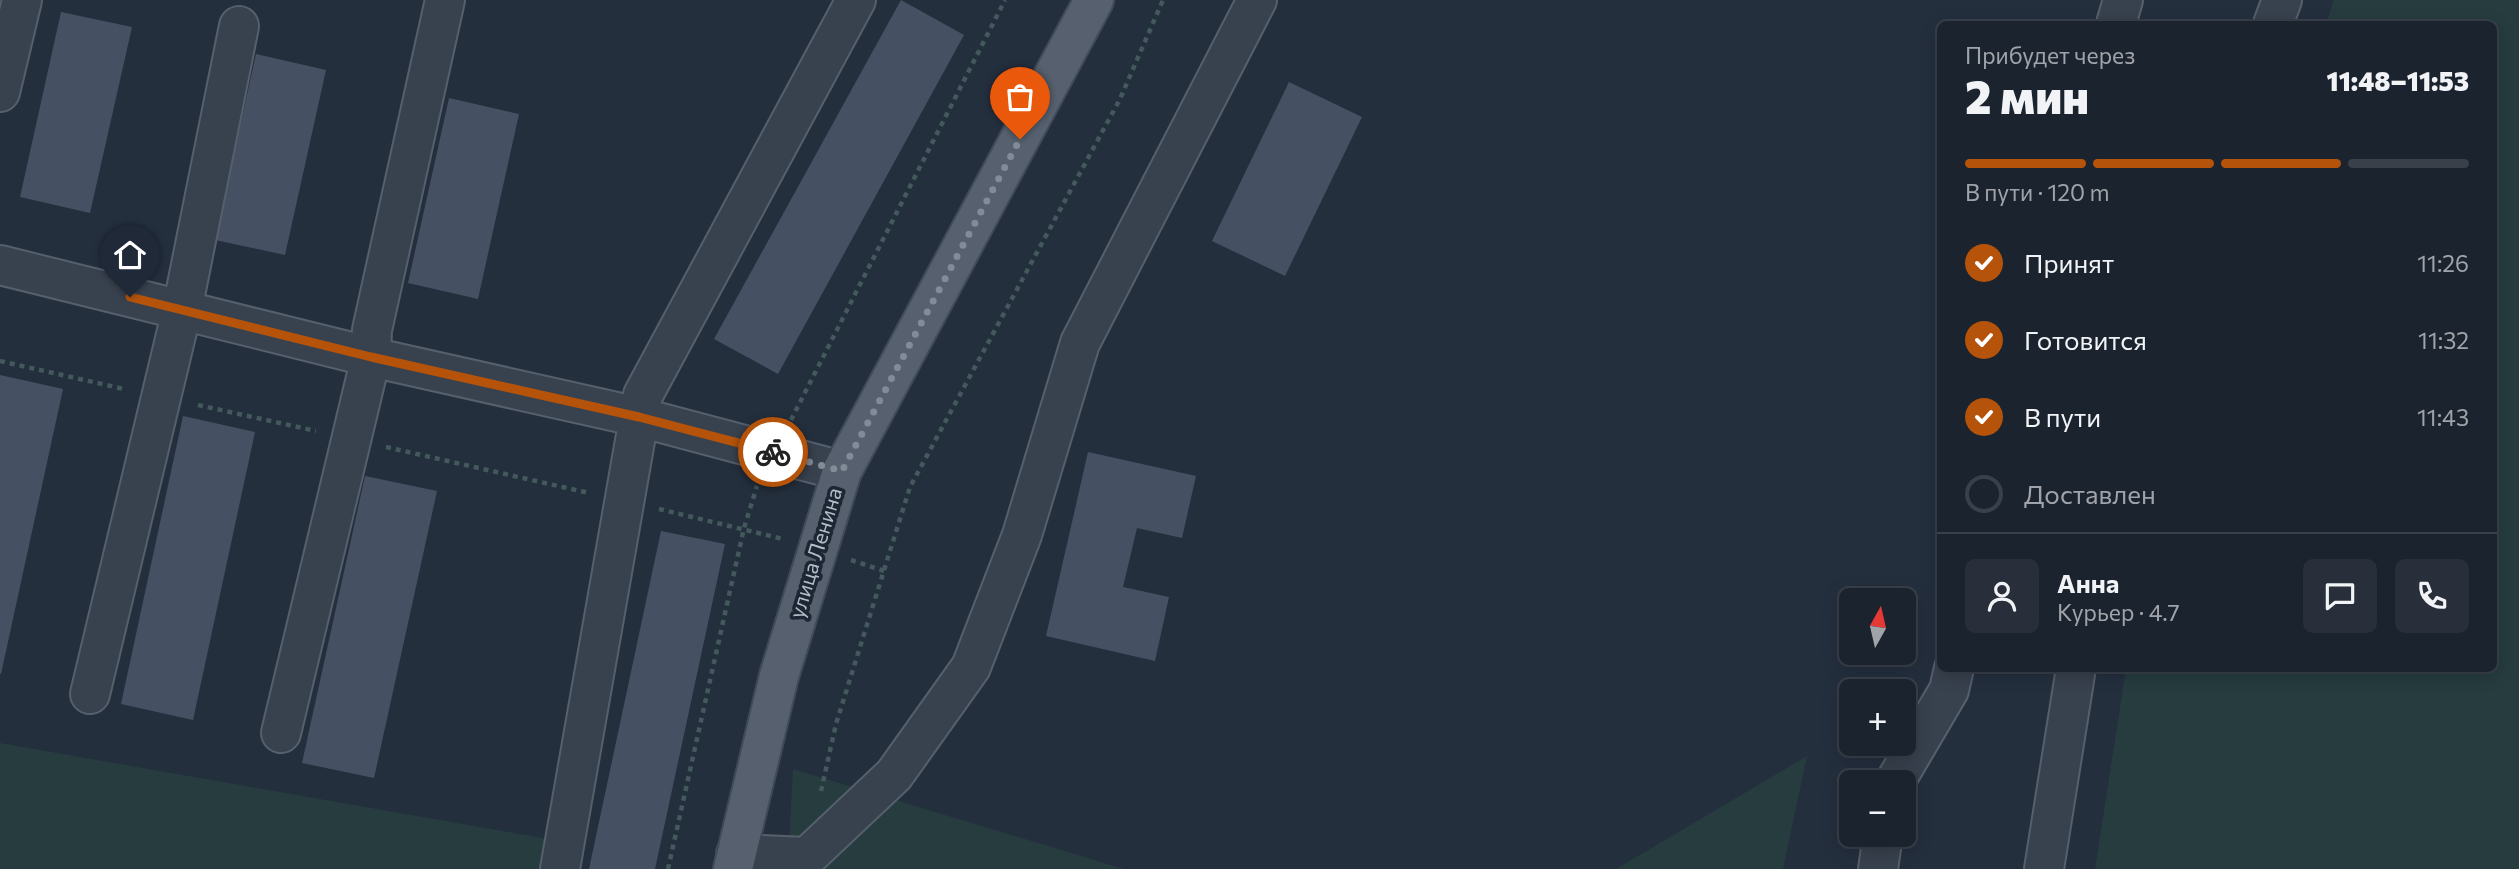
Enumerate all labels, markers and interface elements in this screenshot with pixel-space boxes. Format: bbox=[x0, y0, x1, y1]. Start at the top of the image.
text: Прибудет через bbox=[1965, 41, 2135, 69]
text: 11:48–11:53 bbox=[2327, 65, 2469, 96]
pin bbox=[990, 67, 1050, 139]
text: 2 мин bbox=[1965, 67, 2089, 123]
icon: bag bbox=[1001, 78, 1039, 116]
text: В пути · 120 m bbox=[1965, 178, 2110, 206]
pin bbox=[100, 225, 160, 297]
icon: home bbox=[111, 236, 149, 274]
icon: check bbox=[1965, 244, 2003, 282]
text: Принят bbox=[2024, 247, 2114, 278]
text: 11:26 bbox=[2417, 249, 2469, 277]
icon: check bbox=[1965, 321, 2003, 359]
text: Готовится bbox=[2024, 324, 2147, 355]
text: 11:32 bbox=[2418, 326, 2469, 354]
icon: check bbox=[1965, 398, 2003, 436]
text: В пути bbox=[2024, 401, 2101, 432]
text: 11:43 bbox=[2417, 403, 2469, 431]
courier bbox=[738, 417, 808, 487]
icon: bike bbox=[754, 433, 792, 471]
text: Доставлен bbox=[2024, 478, 2156, 509]
street label: улица Ленина bbox=[783, 484, 846, 621]
button: person bbox=[1965, 559, 2039, 633]
button: chat bbox=[2303, 559, 2377, 633]
button: phone bbox=[2395, 559, 2469, 633]
text: Анна bbox=[2057, 567, 2119, 598]
north arrow bbox=[1839, 588, 1916, 665]
map controls bbox=[1839, 588, 1916, 847]
text: Курьер · 4.7 bbox=[2057, 598, 2180, 626]
button: + bbox=[1839, 679, 1916, 756]
button: − bbox=[1839, 770, 1916, 847]

